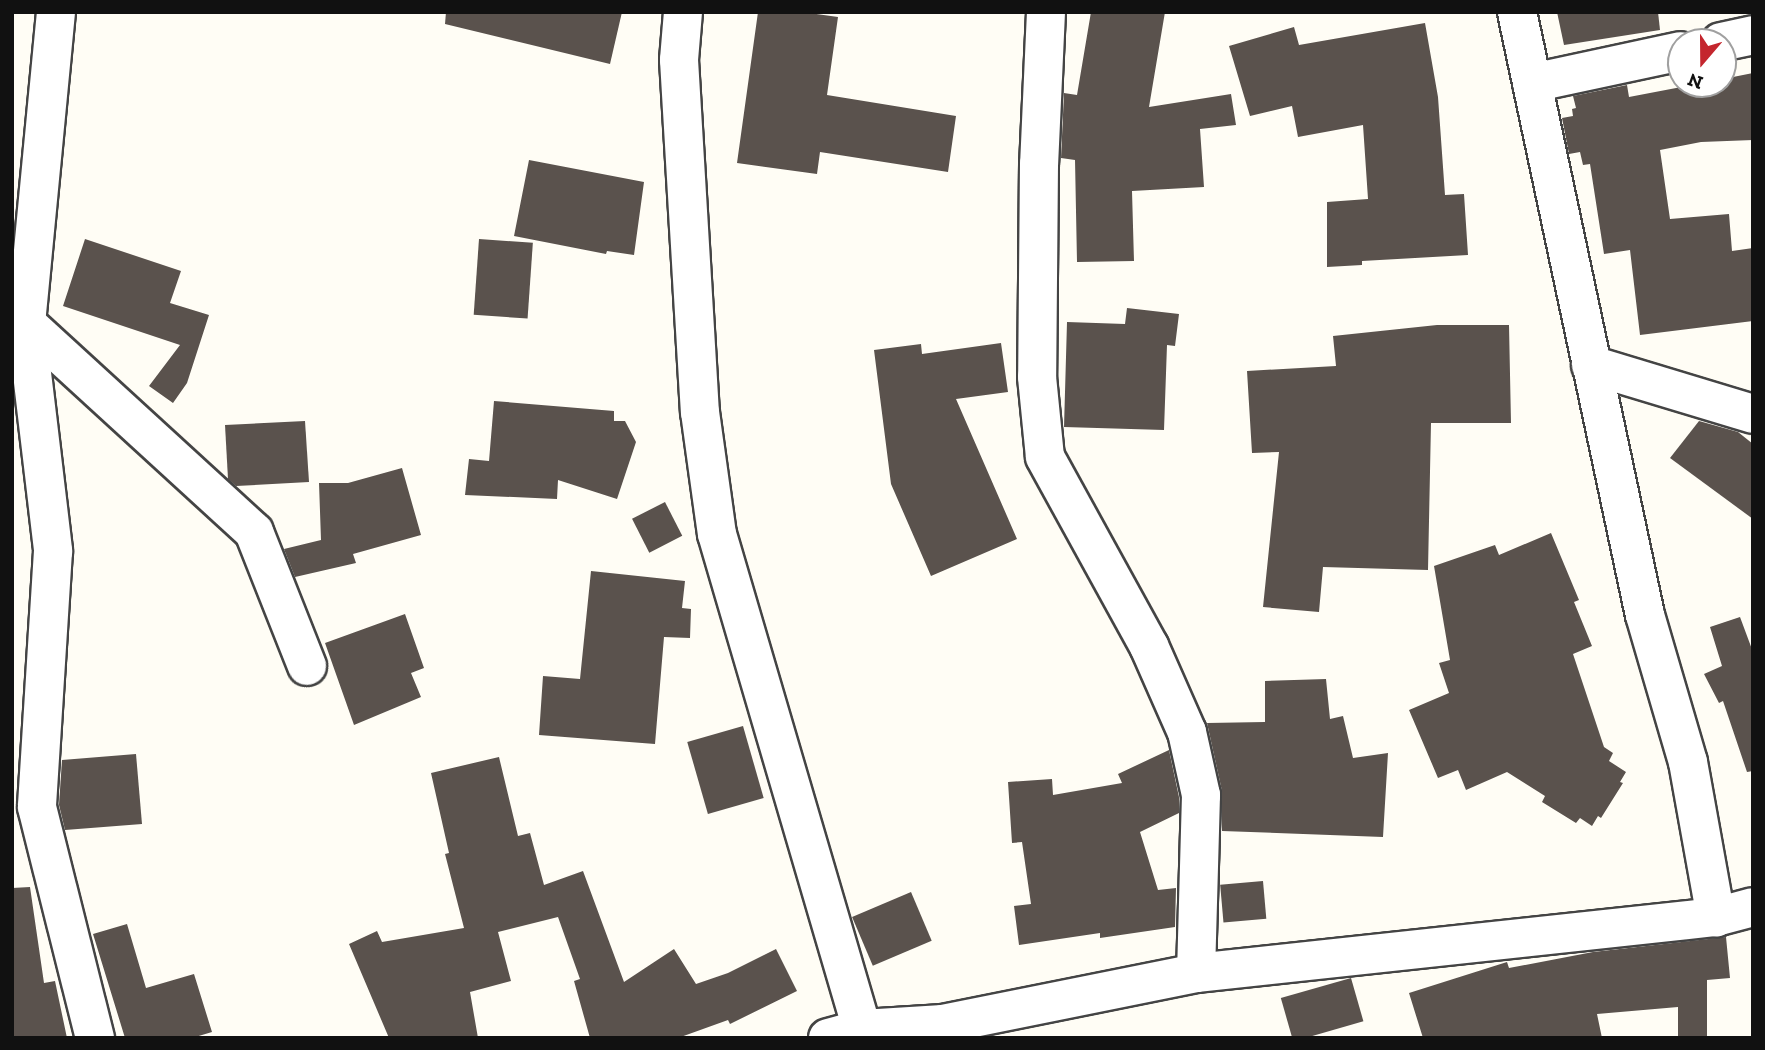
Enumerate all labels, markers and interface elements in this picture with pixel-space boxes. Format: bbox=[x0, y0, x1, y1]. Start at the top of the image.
north arrow bbox=[1667, 28, 1737, 98]
text: N bbox=[1685, 68, 1706, 95]

